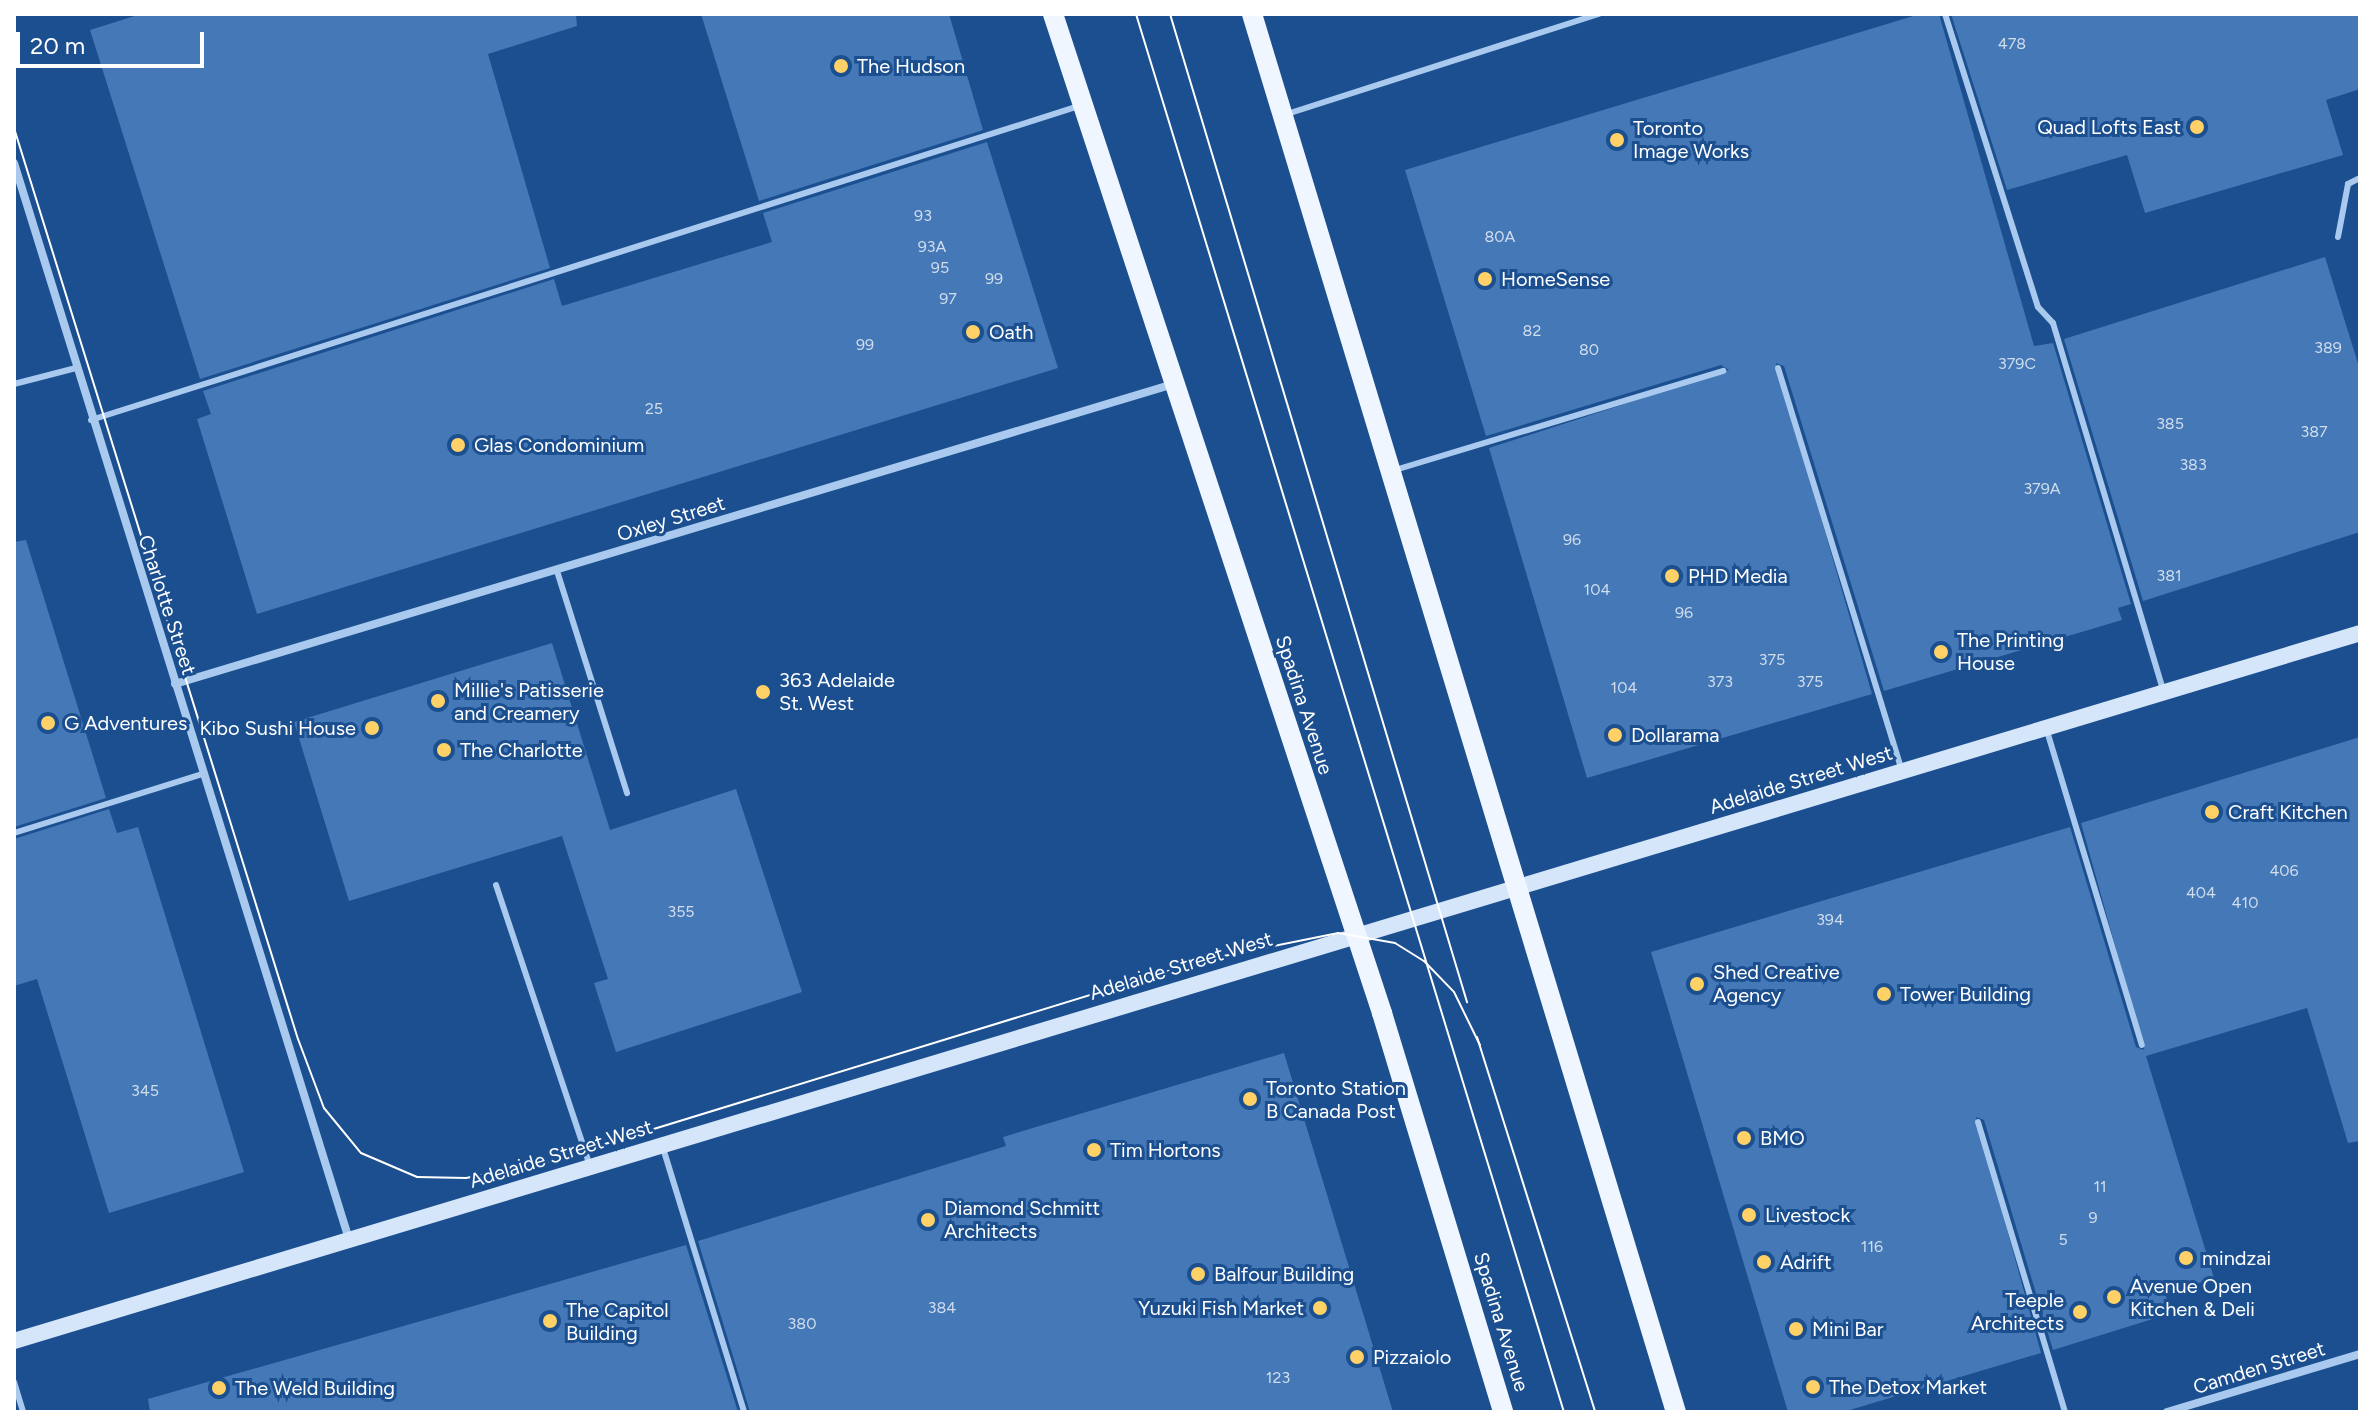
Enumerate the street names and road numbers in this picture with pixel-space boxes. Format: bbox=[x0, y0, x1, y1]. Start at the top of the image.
street label: Oxley Street bbox=[614, 491, 728, 547]
street label: Charlotte Street bbox=[133, 532, 201, 678]
street label: Spadina Avenue bbox=[1270, 633, 1338, 777]
street label: Adelaide Street West bbox=[1707, 741, 1895, 819]
street label: Adelaide Street West bbox=[1087, 927, 1275, 1005]
street label: Adelaide Street West bbox=[467, 1115, 655, 1193]
street label: Spadina Avenue bbox=[1468, 1249, 1534, 1395]
street label: Camden Street bbox=[2190, 1337, 2328, 1399]

